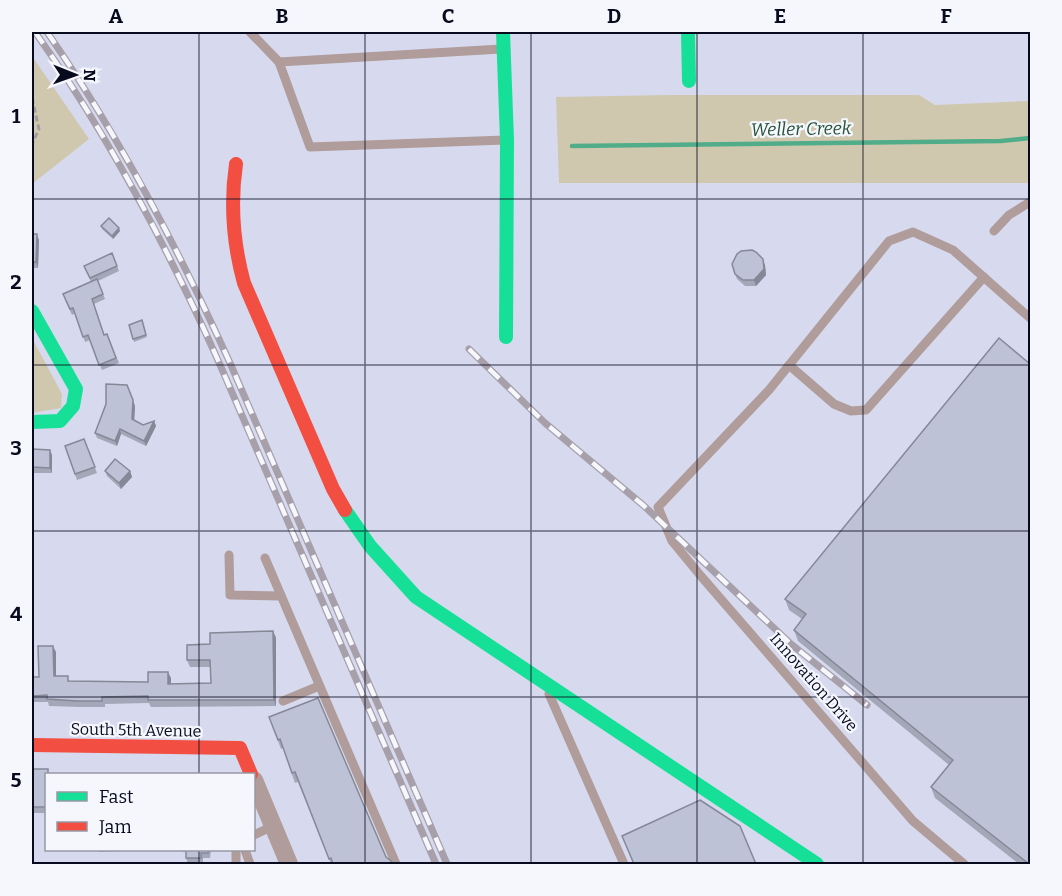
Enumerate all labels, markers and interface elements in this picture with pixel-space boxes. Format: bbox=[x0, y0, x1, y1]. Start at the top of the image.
text: A bbox=[109, 4, 124, 28]
text: B bbox=[276, 4, 289, 28]
text: C bbox=[442, 4, 454, 28]
text: D bbox=[607, 4, 621, 28]
text: E bbox=[774, 4, 786, 28]
text: F bbox=[940, 4, 952, 28]
north arrow bbox=[45, 45, 105, 105]
text: N bbox=[80, 69, 99, 82]
text: 1 bbox=[12, 104, 21, 128]
water label: Weller Creek bbox=[750, 117, 852, 141]
text: 2 bbox=[10, 270, 22, 294]
text: 3 bbox=[10, 436, 22, 460]
text: 4 bbox=[10, 602, 22, 626]
street label: Innovation Drive bbox=[766, 629, 862, 735]
street label: South 5th Avenue bbox=[70, 719, 202, 741]
text: 5 bbox=[11, 768, 22, 792]
legend bbox=[45, 773, 255, 851]
text: Fast bbox=[99, 786, 134, 808]
text: Jam bbox=[98, 816, 132, 838]

